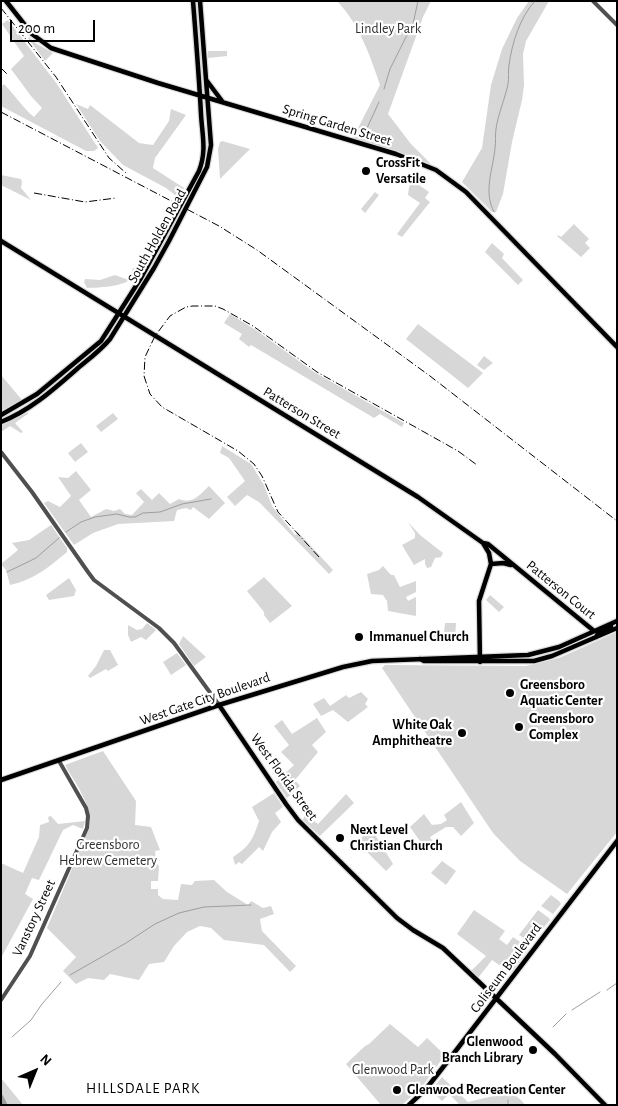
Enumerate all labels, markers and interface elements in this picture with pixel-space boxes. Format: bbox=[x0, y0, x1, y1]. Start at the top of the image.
scale bar bbox=[12, 10, 98, 42]
text: 200 m bbox=[18, 21, 55, 36]
park label: Lindley Park bbox=[355, 21, 421, 37]
street label: Spring Garden Street bbox=[280, 100, 394, 150]
place label: CrossFit Versatile bbox=[376, 155, 426, 188]
marker: CrossFit Versatile bbox=[360, 165, 372, 177]
street label: South Holden Road bbox=[124, 186, 190, 286]
street label: Patterson Street bbox=[260, 383, 344, 443]
street label: Patterson Court bbox=[523, 557, 599, 623]
place label: Immanuel Church bbox=[369, 629, 469, 645]
marker: Immanuel Church bbox=[353, 631, 365, 643]
street label: West Gate City Boulevard bbox=[138, 669, 272, 729]
place label: Greensboro Aquatic Center bbox=[520, 677, 603, 710]
marker: Greensboro Aquatic Center bbox=[504, 687, 516, 699]
place label: Greensboro Complex bbox=[529, 711, 594, 744]
place label: White Oak Amphitheatre bbox=[372, 717, 452, 750]
marker: Greensboro Complex bbox=[513, 721, 525, 733]
marker: White Oak Amphitheatre bbox=[456, 727, 468, 739]
street label: West Florida Street bbox=[247, 730, 321, 824]
place label: Next Level Christian Church bbox=[350, 822, 443, 854]
marker: Next Level Christian Church bbox=[334, 832, 346, 844]
park label: Greensboro Hebrew Cemetery bbox=[59, 837, 157, 870]
street label: Vanstory Street bbox=[9, 877, 59, 959]
street label: Coliseum Boulevard bbox=[467, 920, 545, 1016]
place label: Glenwood Branch Library bbox=[442, 1034, 523, 1066]
marker: Glenwood Branch Library bbox=[527, 1044, 539, 1056]
north arrow bbox=[10, 1046, 60, 1096]
text: N bbox=[37, 1052, 54, 1069]
park label: Glenwood Park bbox=[352, 1062, 434, 1078]
district label: HILLSDALE PARK bbox=[84, 1079, 202, 1097]
place label: Glenwood Recreation Center bbox=[407, 1082, 565, 1098]
marker: Glenwood Recreation Center bbox=[391, 1084, 403, 1096]

